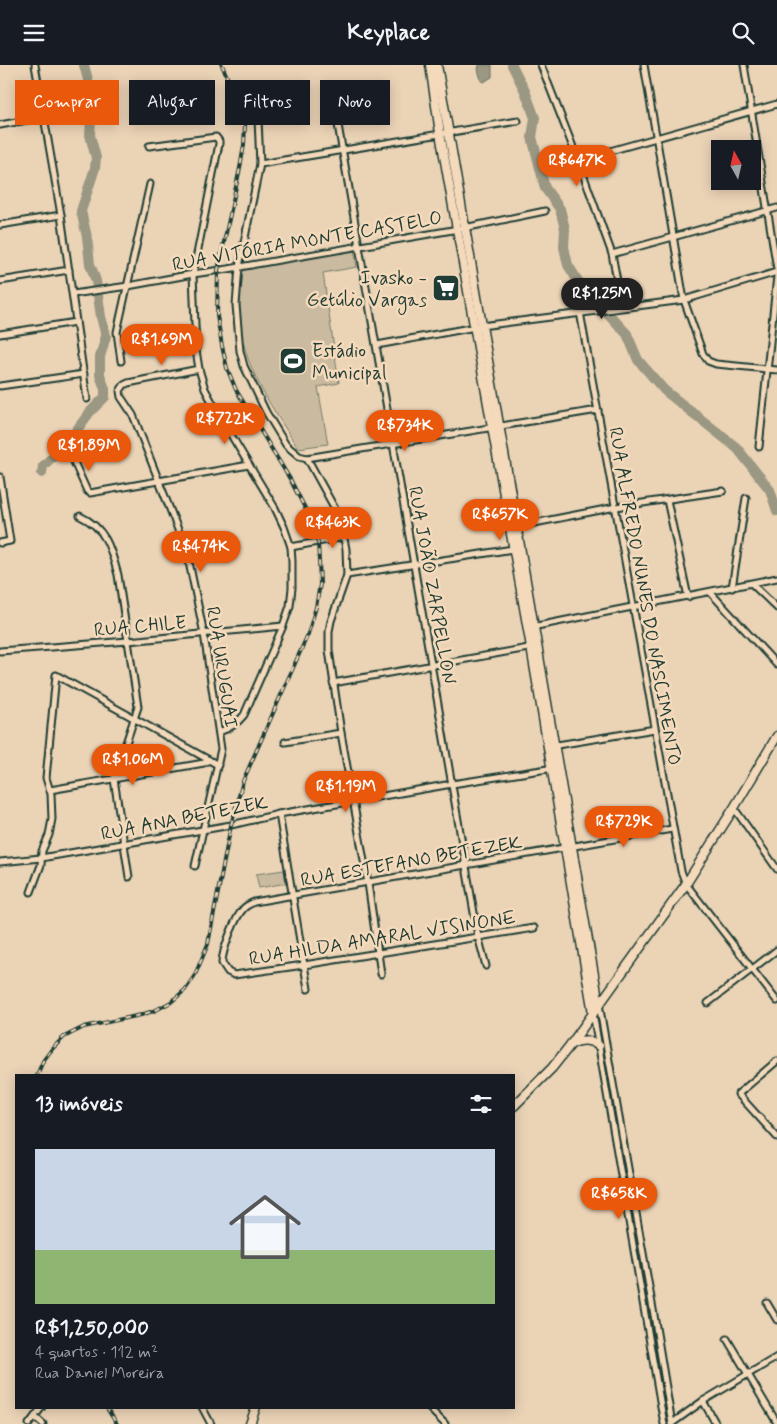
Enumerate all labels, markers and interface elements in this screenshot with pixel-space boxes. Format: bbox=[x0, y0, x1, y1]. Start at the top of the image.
icon: menu bbox=[20, 19, 48, 47]
text: Keyplace bbox=[347, 19, 430, 47]
icon: search bbox=[729, 19, 757, 47]
chip: Comprar bbox=[15, 80, 119, 125]
chip: Alugar bbox=[129, 80, 215, 125]
chip: Filtros bbox=[225, 80, 310, 125]
chip: Novo bbox=[320, 80, 390, 125]
north arrow bbox=[711, 140, 761, 190]
map controls bbox=[711, 140, 761, 190]
pin: R$647K bbox=[536, 145, 618, 187]
text: R$647K bbox=[549, 150, 605, 171]
street label: RUA VITÓRIA MONTE CASTELO bbox=[170, 205, 444, 278]
place label: Ivasko - Getúlio Vargas bbox=[307, 266, 428, 315]
supermarket icon: Ivasko - Getúlio Vargas bbox=[431, 273, 461, 303]
pin: R$1.25M bbox=[556, 277, 648, 320]
text: R$1.25M bbox=[572, 283, 632, 304]
pin: R$1.69M bbox=[116, 323, 208, 366]
text: R$1.69M bbox=[132, 329, 193, 350]
place label: Estádio Municipal bbox=[312, 339, 387, 386]
sports icon: Estádio Municipal bbox=[278, 346, 308, 376]
pin: R$722K bbox=[184, 403, 266, 445]
text: R$722K bbox=[196, 408, 254, 429]
pin: R$734K bbox=[364, 409, 446, 452]
text: R$734K bbox=[377, 415, 433, 436]
street label: RUA ALFREDO NUNES DO NASCIMENTO bbox=[602, 425, 687, 767]
pin: R$1.89M bbox=[43, 429, 135, 472]
text: R$1.89M bbox=[58, 435, 120, 456]
street label: RUA JOÃO ZARPELLON bbox=[402, 484, 461, 686]
pin: R$657K bbox=[459, 499, 541, 541]
text: R$657K bbox=[472, 504, 528, 525]
pin: R$463K bbox=[292, 507, 374, 549]
text: R$463K bbox=[306, 512, 360, 533]
pin: R$474K bbox=[160, 531, 242, 573]
text: R$474K bbox=[173, 536, 229, 557]
street label: RUA URUGUAI bbox=[200, 605, 243, 730]
street label: RUA CHILE bbox=[93, 610, 187, 643]
pin: R$1.06M bbox=[87, 743, 179, 786]
text: R$1.06M bbox=[102, 749, 164, 770]
pin: R$1.19M bbox=[300, 771, 392, 813]
text: R$1.19M bbox=[316, 776, 376, 797]
street label: RUA ANA BETEZEK bbox=[99, 790, 270, 847]
pin: R$729K bbox=[583, 805, 665, 848]
text: R$729K bbox=[596, 811, 652, 832]
street label: RUA ESTEFANO BETEZEK bbox=[299, 830, 524, 893]
street label: RUA HILDA AMARAL VISINONE bbox=[247, 905, 517, 972]
text: 13 imóveis bbox=[35, 1090, 123, 1118]
icon: filters bbox=[467, 1090, 495, 1118]
pin: R$658K bbox=[578, 1177, 660, 1220]
icon: home bbox=[220, 1182, 310, 1272]
text: R$658K bbox=[591, 1183, 647, 1204]
text: R$1,250,000 bbox=[35, 1314, 149, 1342]
text: 4 quartos · 112 m² bbox=[35, 1342, 158, 1363]
text: Rua Daniel Moreira bbox=[35, 1363, 164, 1384]

